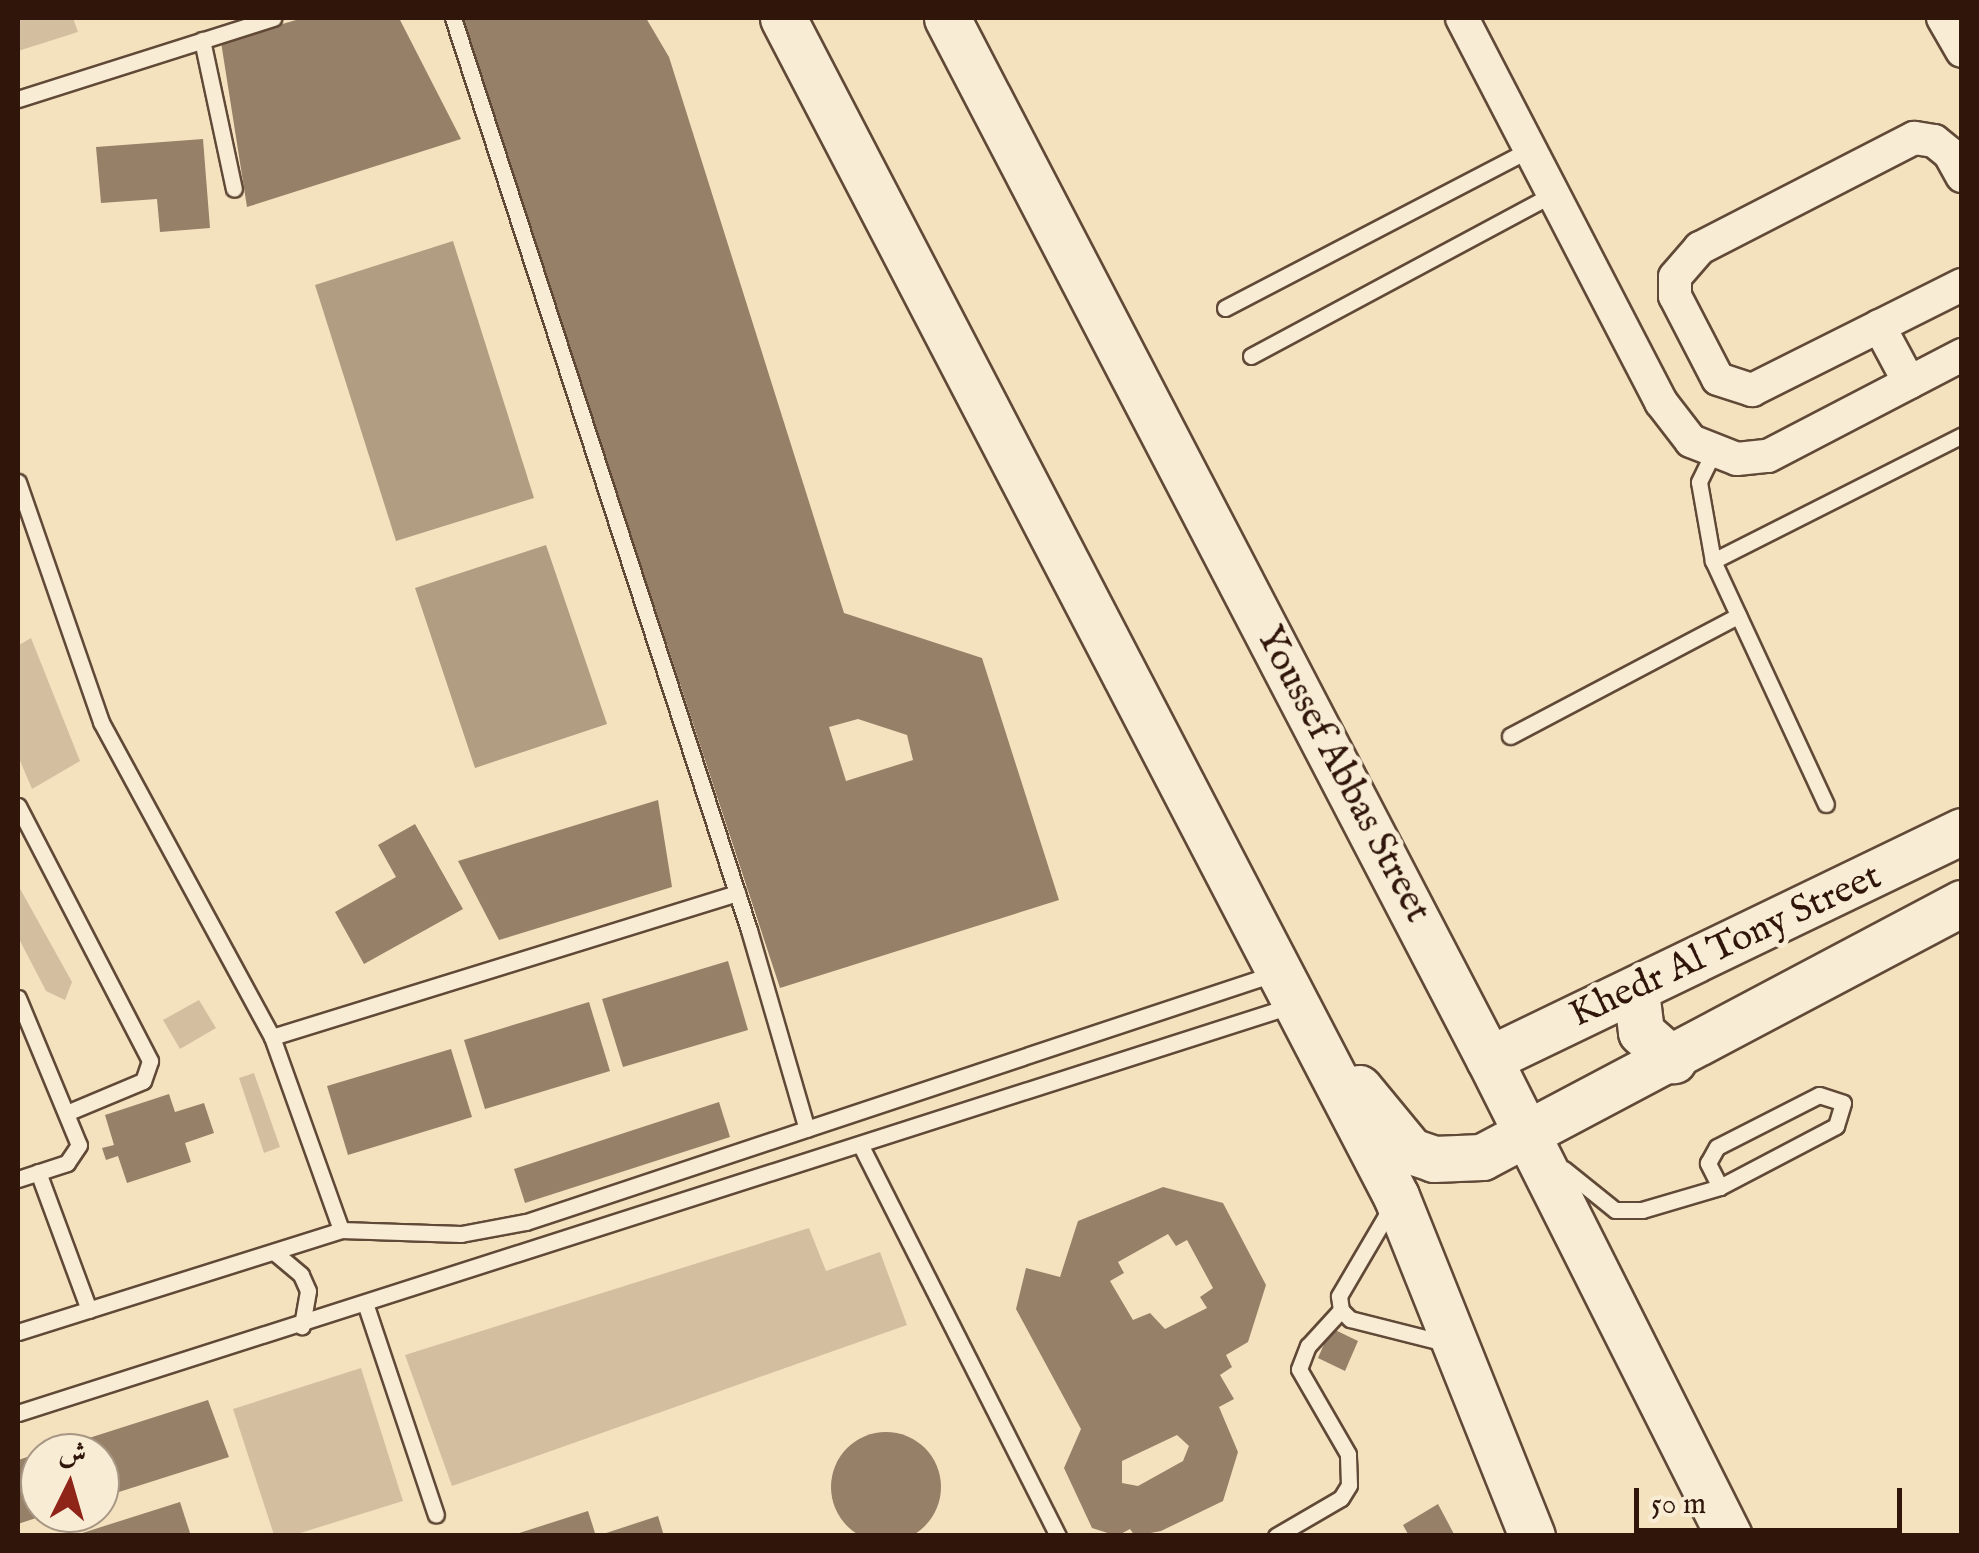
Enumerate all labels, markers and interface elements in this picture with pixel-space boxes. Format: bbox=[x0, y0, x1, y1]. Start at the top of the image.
street label: Youssef Abbas Street bbox=[1245, 619, 1439, 931]
street label: Khedr Al Tony Street bbox=[1563, 855, 1889, 1039]
north arrow bbox=[20, 1433, 120, 1533]
text: ش bbox=[57, 1436, 88, 1473]
scale bar bbox=[1639, 1468, 1906, 1530]
text: 50 m bbox=[1651, 1486, 1706, 1524]

